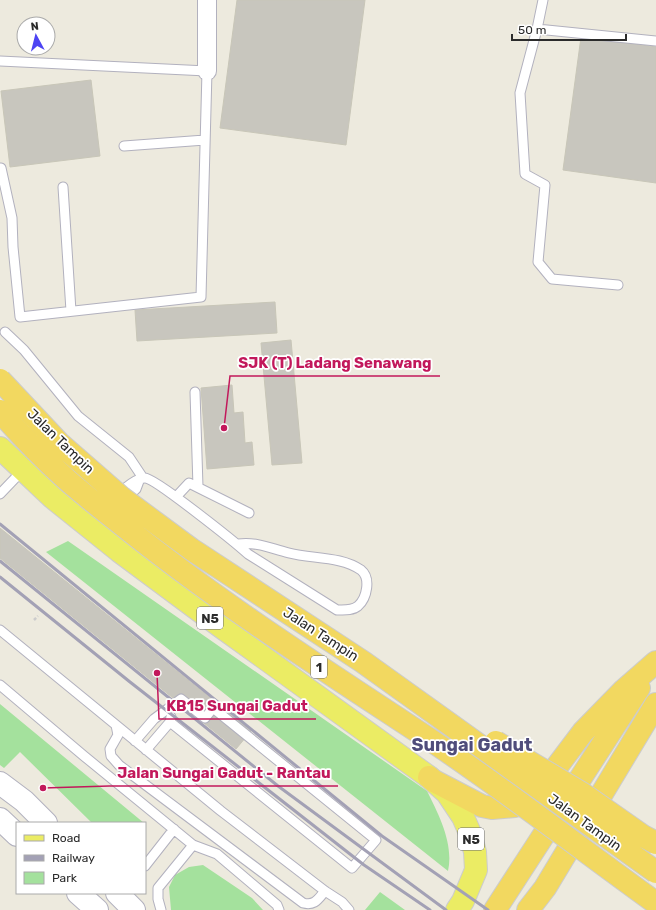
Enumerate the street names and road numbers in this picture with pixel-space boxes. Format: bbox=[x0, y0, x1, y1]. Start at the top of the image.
street label: Jalan Tampin bbox=[24, 405, 98, 478]
street label: Jalan Tampin bbox=[280, 604, 362, 665]
road number: N5 bbox=[197, 607, 223, 629]
road number: 1 bbox=[311, 656, 327, 678]
street label: Jalan Tampin bbox=[545, 790, 625, 855]
road number: N5 bbox=[458, 828, 484, 850]

